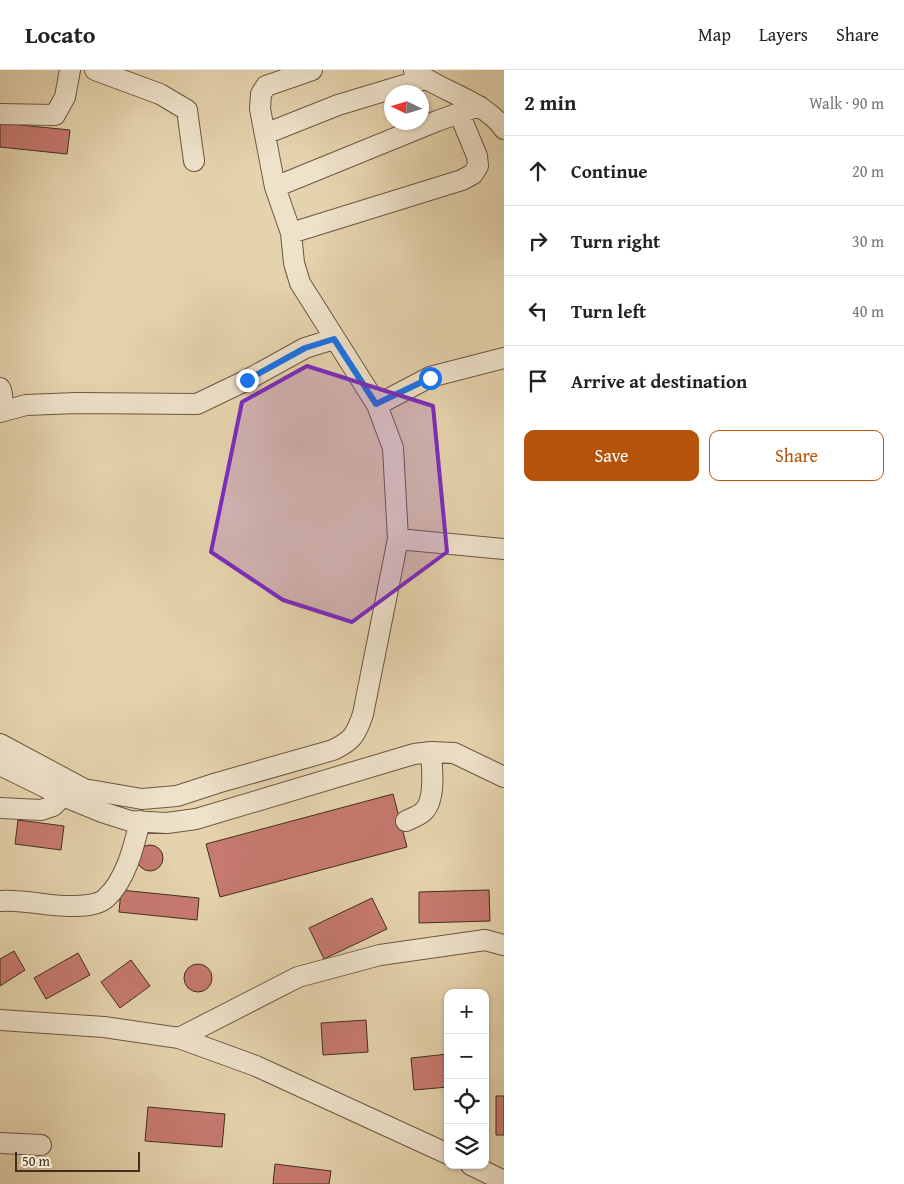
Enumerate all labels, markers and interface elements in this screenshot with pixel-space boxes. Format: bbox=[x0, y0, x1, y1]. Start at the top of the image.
text: Locato bbox=[25, 17, 96, 52]
text: Map bbox=[698, 21, 731, 48]
text: Layers bbox=[759, 21, 808, 48]
text: Share bbox=[836, 21, 879, 48]
north arrow bbox=[384, 85, 429, 130]
text: 2 min bbox=[524, 87, 576, 118]
text: Walk · 90 m bbox=[809, 91, 884, 115]
icon: ahead bbox=[524, 157, 552, 185]
text: Continue bbox=[571, 157, 648, 185]
text: 20 m bbox=[852, 159, 884, 183]
icon: right bbox=[524, 227, 552, 255]
text: Turn right bbox=[571, 227, 660, 255]
text: 30 m bbox=[852, 229, 884, 253]
icon: left bbox=[524, 297, 552, 325]
text: Turn left bbox=[571, 297, 646, 325]
text: 40 m bbox=[852, 299, 884, 323]
route start bbox=[419, 367, 442, 390]
icon: arrive bbox=[524, 367, 552, 395]
text: Arrive at destination bbox=[571, 367, 747, 395]
route end bbox=[236, 369, 259, 392]
button: Save bbox=[524, 430, 699, 481]
button: Share bbox=[709, 430, 884, 481]
map controls bbox=[444, 989, 489, 1169]
button: + bbox=[444, 989, 489, 1034]
button: − bbox=[444, 1034, 489, 1079]
button: locate bbox=[444, 1079, 489, 1124]
button: layers bbox=[444, 1124, 489, 1169]
scale bar bbox=[15, 1149, 140, 1172]
text: 50 m bbox=[22, 1151, 50, 1171]

